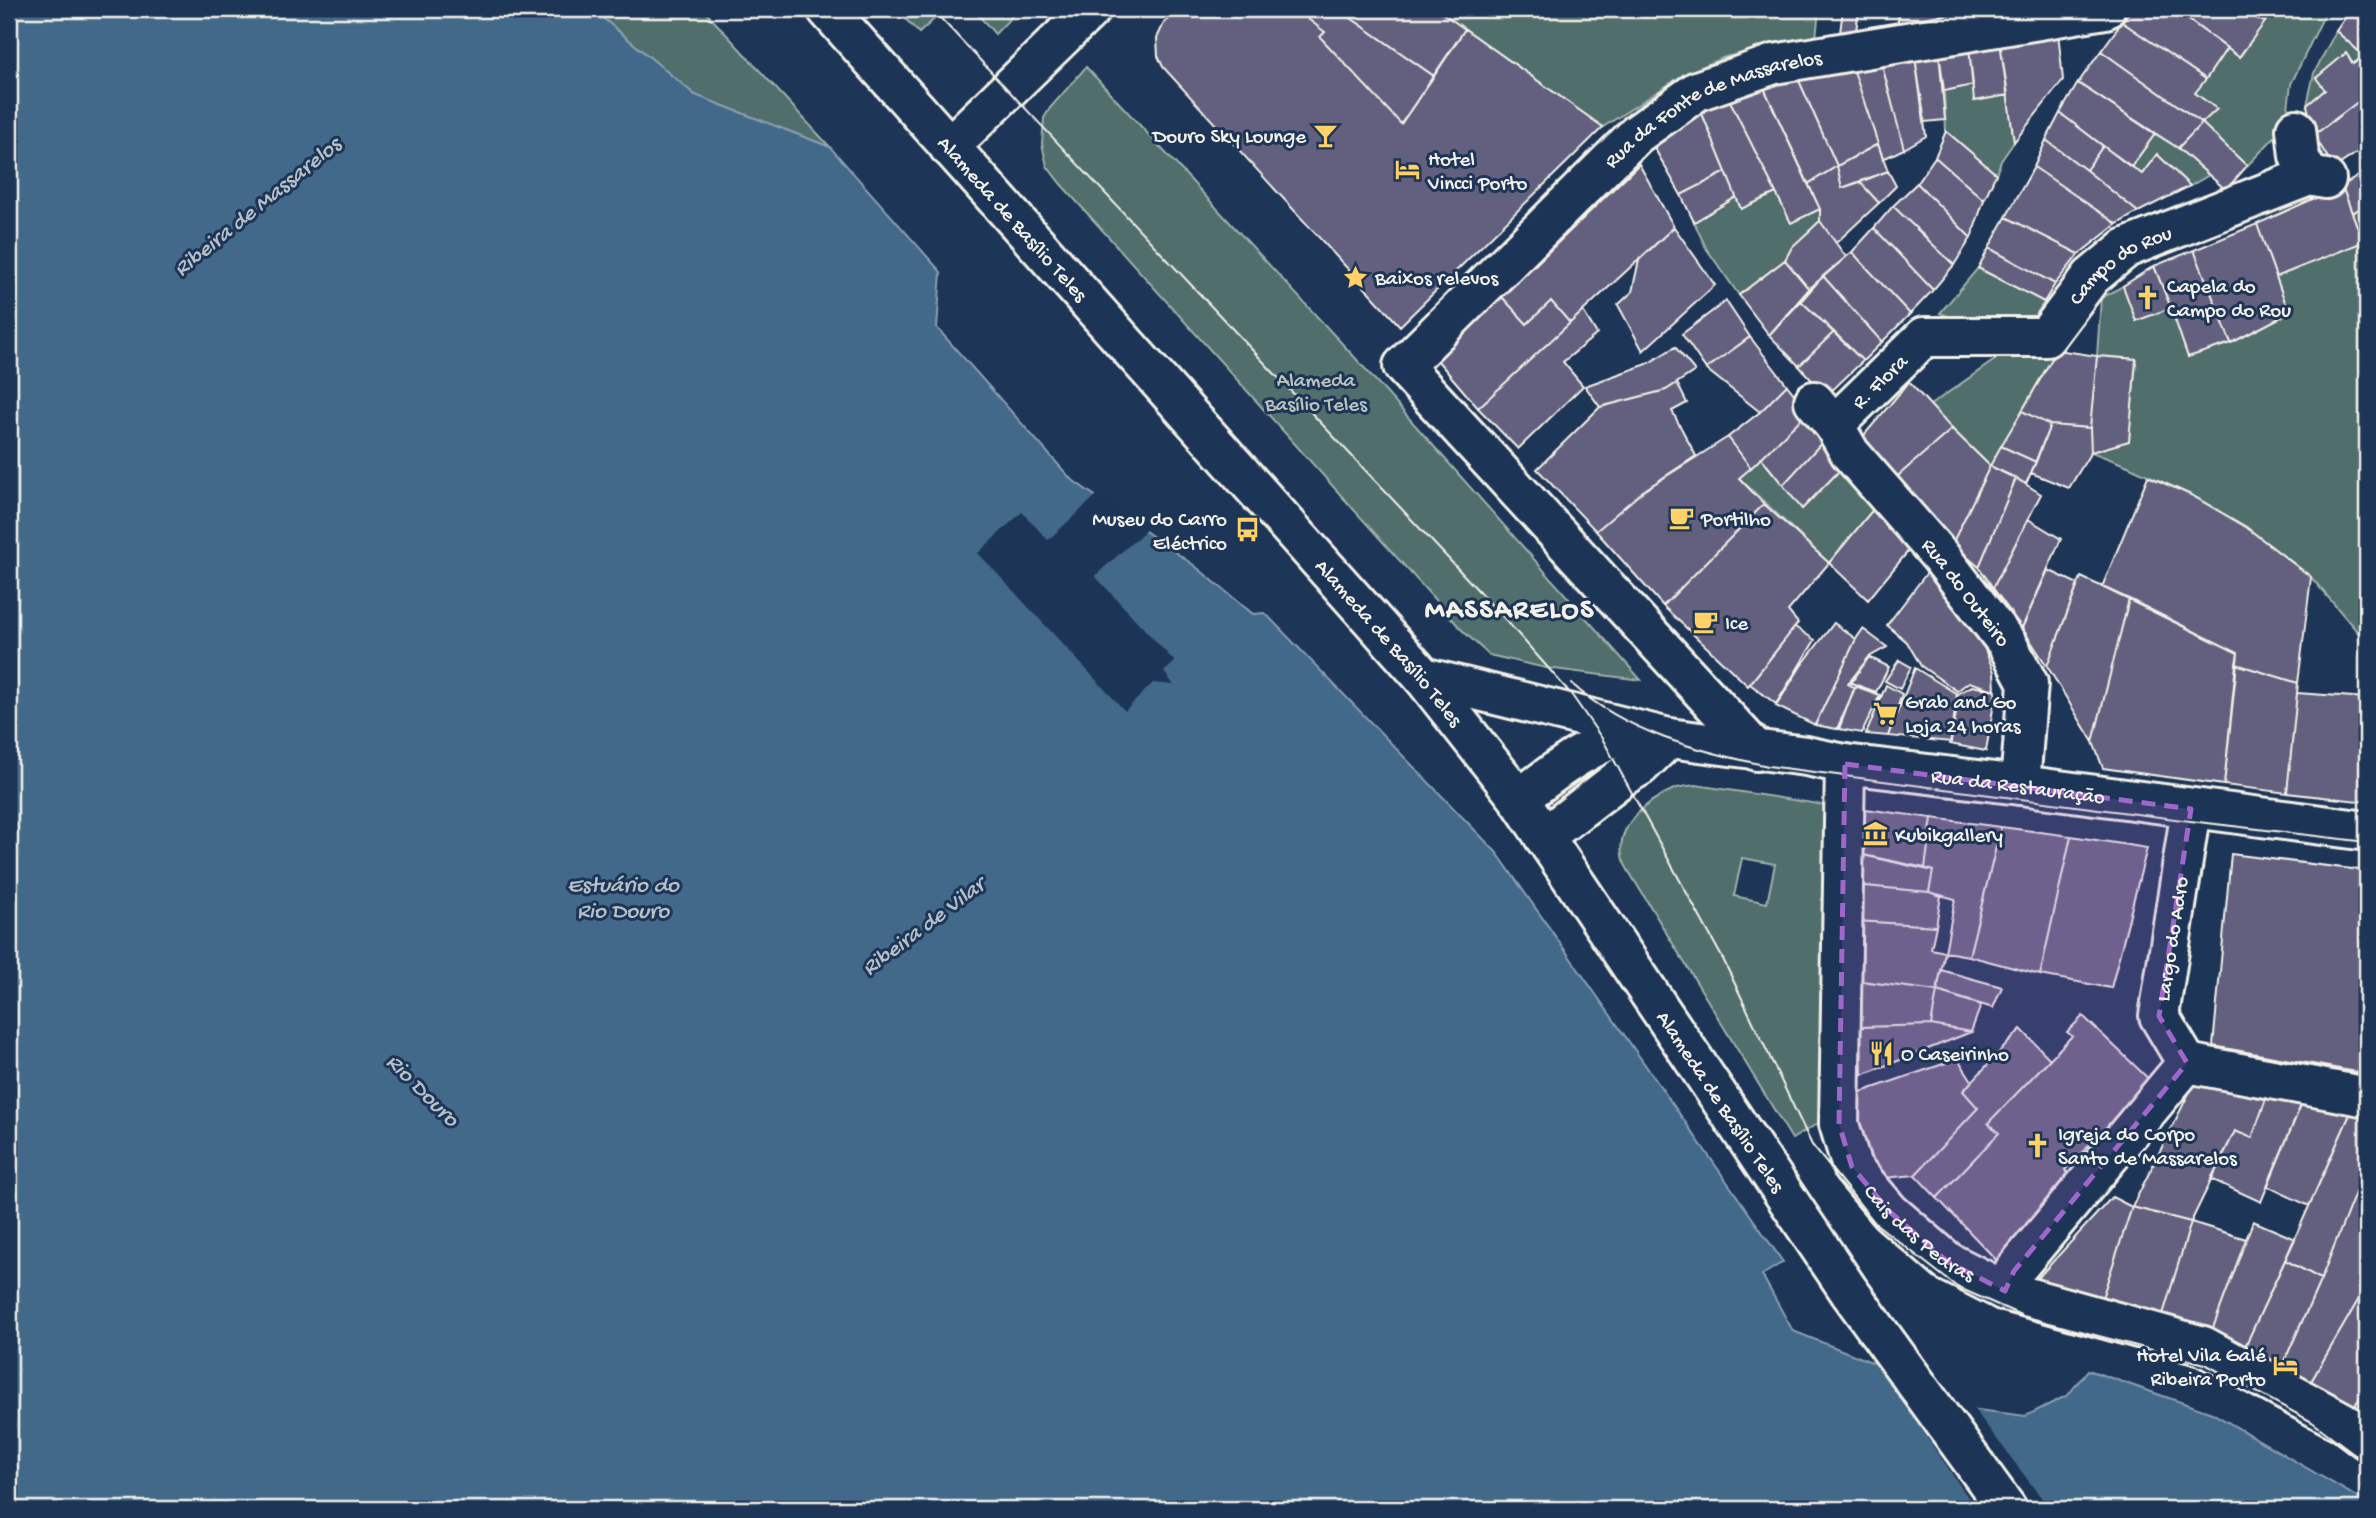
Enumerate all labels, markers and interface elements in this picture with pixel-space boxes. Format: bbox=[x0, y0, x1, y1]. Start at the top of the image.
street label: Rua da Fonte de Massarelos bbox=[1601, 47, 1825, 175]
bar icon: Douro Sky Lounge bbox=[1312, 121, 1340, 149]
place label: Douro Sky Lounge bbox=[1151, 126, 1307, 151]
water label: Ribeira de Massarelos bbox=[169, 130, 349, 283]
street label: Alameda de Basílio Teles bbox=[930, 132, 1092, 309]
place label: Hotel Vincci Porto bbox=[1427, 149, 1528, 198]
hotel icon: Hotel Vincci Porto bbox=[1394, 156, 1422, 184]
street label: Campo do Rou bbox=[2065, 222, 2176, 311]
place icon: Baixos relevos bbox=[1341, 263, 1369, 291]
place label: Baixos relevos bbox=[1374, 268, 1499, 293]
place label: Capela do Campo do Rou bbox=[2167, 276, 2291, 325]
church icon: Capela do Campo do Rou bbox=[2133, 283, 2161, 311]
street label: R. Flora bbox=[1848, 350, 1915, 416]
park label: Alameda Basílio Teles bbox=[1264, 370, 1368, 419]
cafe icon: Portilho bbox=[1667, 504, 1695, 532]
place label: Museu do Carro Eléctrico bbox=[1092, 509, 1227, 558]
place label: Portilho bbox=[1700, 509, 1771, 534]
bus stop icon: Museu do Carro Eléctrico bbox=[1233, 516, 1261, 544]
street label: Rua do Outeiro bbox=[1914, 535, 2014, 653]
street label: Alameda de Basílio Teles bbox=[1308, 555, 1467, 734]
district label: MASSARELOS bbox=[1425, 595, 1595, 628]
cafe icon: Ice bbox=[1691, 608, 1719, 636]
place label: Ice bbox=[1725, 613, 1749, 638]
place label: Grab and Go Loja 24 horas bbox=[1905, 692, 2022, 741]
supermarket icon: Grab and Go Loja 24 horas bbox=[1871, 699, 1899, 727]
street label: Rua da Restauração bbox=[1930, 765, 2106, 812]
museum icon: Kubikgallery bbox=[1861, 820, 1889, 848]
place label: Kubikgallery bbox=[1895, 825, 2003, 850]
water label: Ribeira de Vilar bbox=[857, 870, 995, 983]
water label: Estuário do Rio Douro bbox=[567, 873, 680, 926]
street label: Largo do Adro bbox=[2152, 875, 2196, 1003]
street label: Alameda de Basílio Teles bbox=[1649, 1007, 1789, 1200]
restaurant icon: O Caseirinho bbox=[1867, 1039, 1895, 1067]
place label: O Caseirinho bbox=[1901, 1044, 2009, 1069]
water label: Rio Douro bbox=[379, 1049, 464, 1134]
place label: Igreja do Corpo Santo de Massarelos bbox=[2058, 1124, 2238, 1173]
church icon: Igreja do Corpo Santo de Massarelos bbox=[2024, 1131, 2052, 1159]
street label: Cais das Pedras bbox=[1856, 1181, 1979, 1290]
place label: Hotel Vila Galé Ribeira Porto bbox=[2136, 1345, 2267, 1394]
hotel icon: Hotel Vila Galé Ribeira Porto bbox=[2272, 1352, 2300, 1380]

